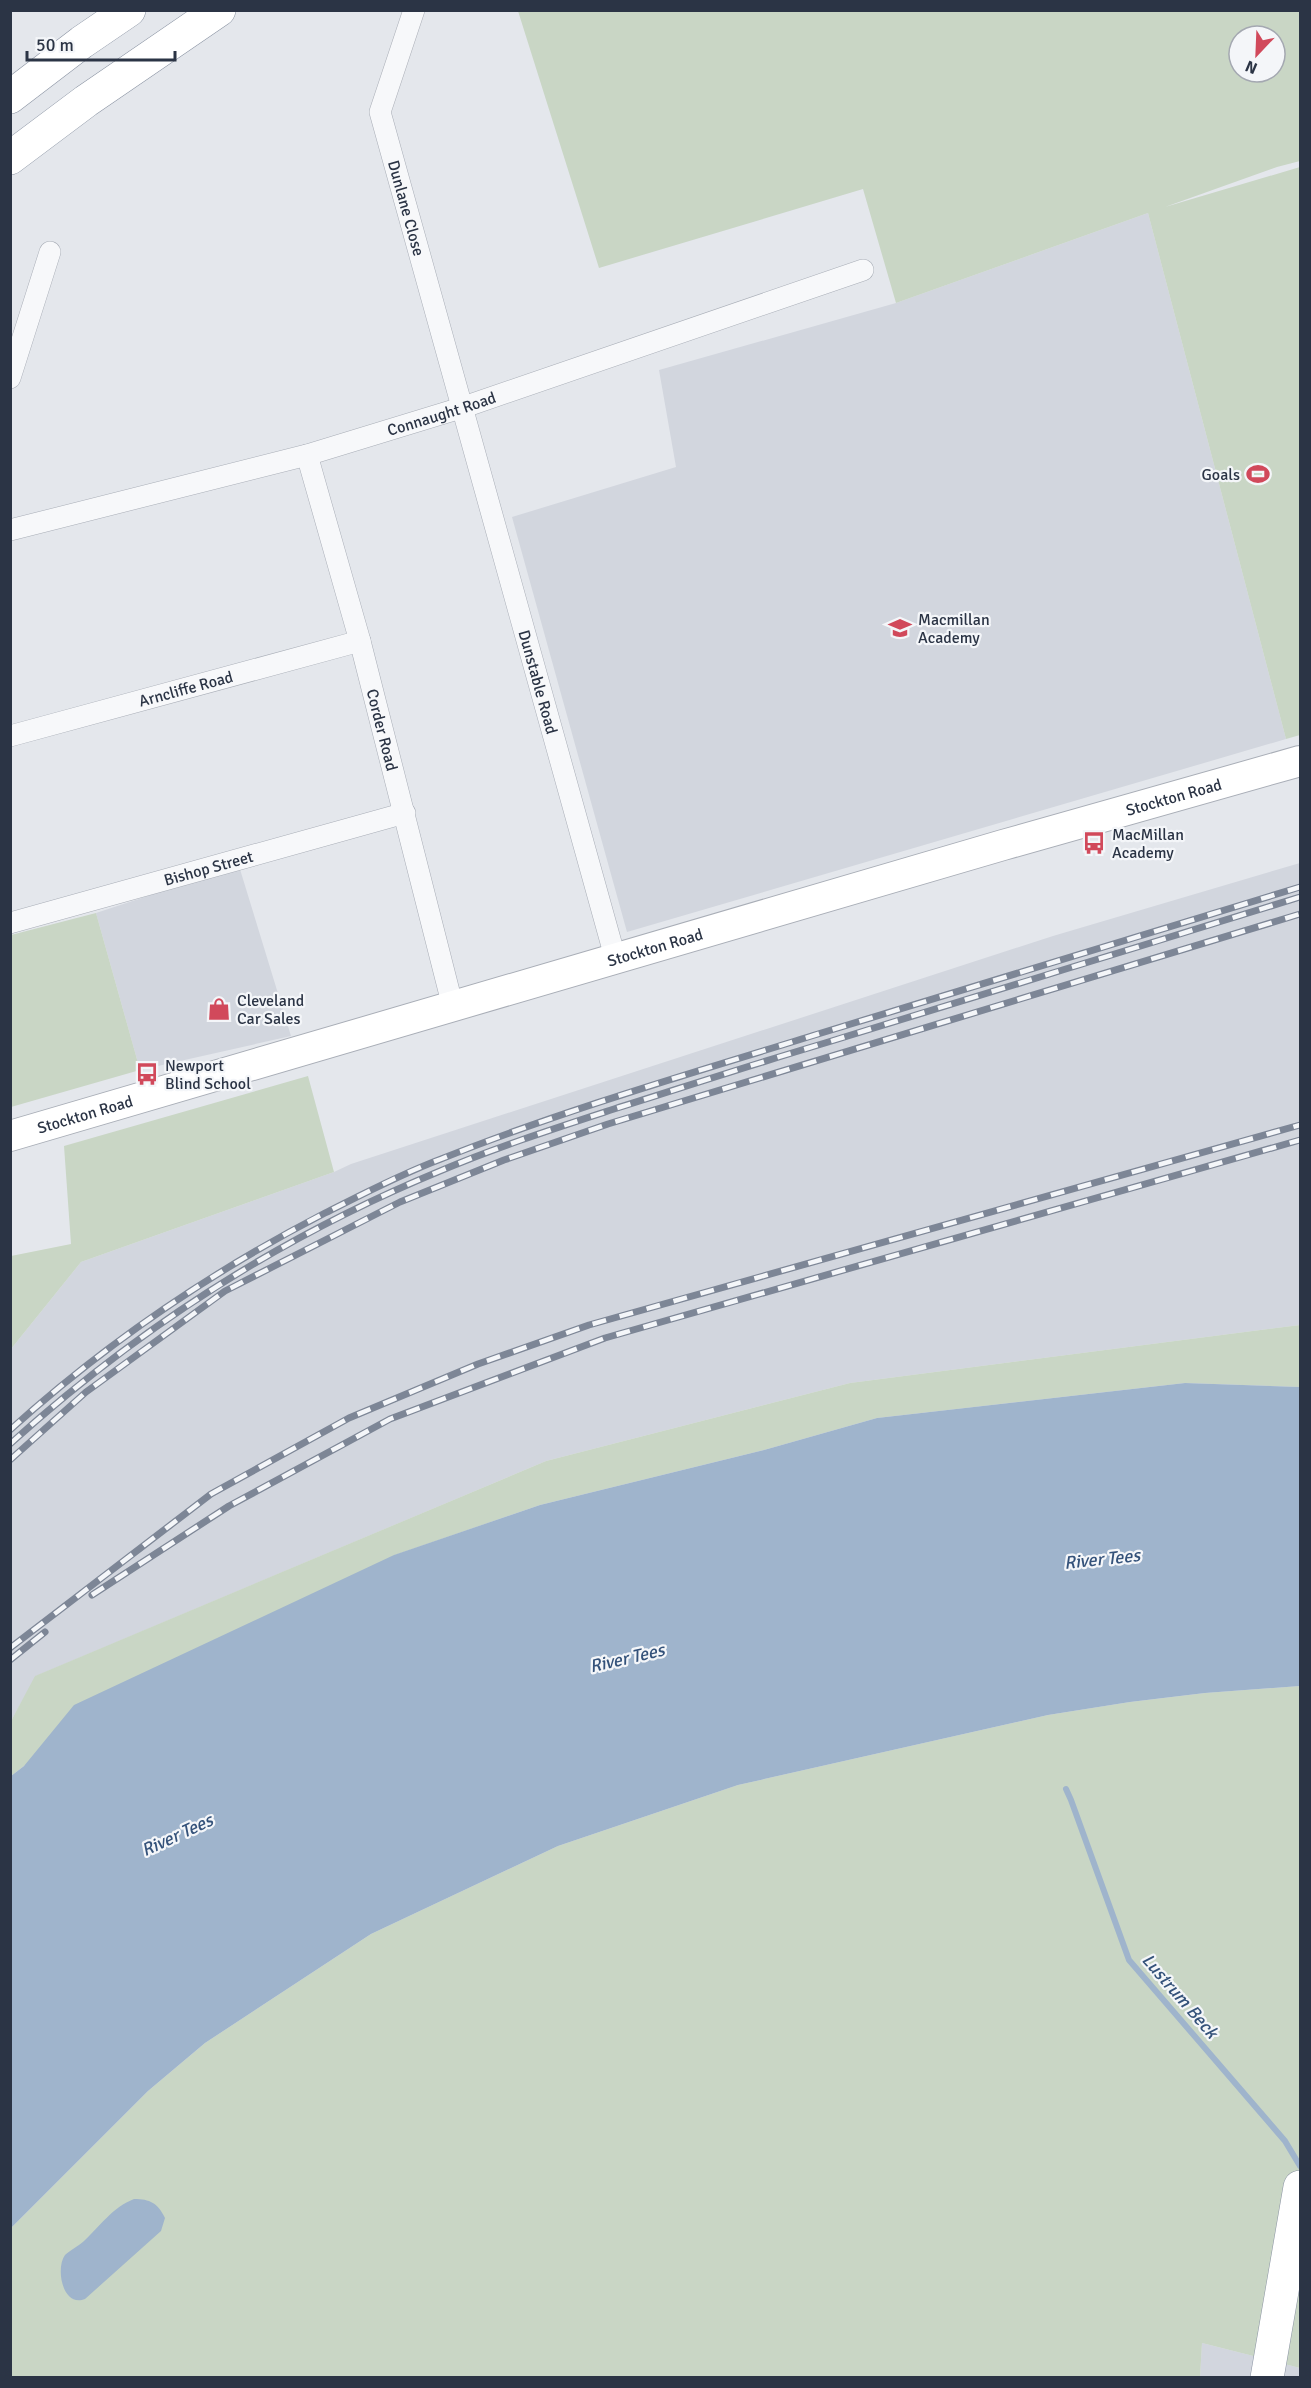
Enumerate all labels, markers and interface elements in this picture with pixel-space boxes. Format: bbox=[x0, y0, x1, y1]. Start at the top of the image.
scale bar bbox=[27, 24, 176, 62]
north arrow bbox=[1227, 24, 1287, 84]
text: 50 m bbox=[36, 34, 74, 56]
text: N bbox=[1242, 56, 1261, 78]
street label: Dunlane Close bbox=[383, 158, 429, 258]
street label: Connaught Road bbox=[385, 388, 499, 441]
sports icon: Goals bbox=[1245, 461, 1271, 487]
place label: Goals bbox=[1202, 465, 1240, 485]
place label: Macmillan Academy bbox=[918, 610, 990, 648]
school or university icon: Macmillan Academy bbox=[887, 615, 913, 641]
street label: Dunstable Road bbox=[513, 628, 562, 737]
street label: Arncliffe Road bbox=[137, 667, 235, 712]
street label: Corder Road bbox=[362, 687, 402, 773]
street label: Stockton Road bbox=[1124, 775, 1224, 821]
place label: MacMillan Academy bbox=[1112, 825, 1184, 863]
bus stop icon: MacMillan Academy bbox=[1081, 830, 1107, 856]
street label: Bishop Street bbox=[162, 847, 256, 891]
street label: Stockton Road bbox=[605, 925, 705, 971]
place label: Cleveland Car Sales bbox=[237, 991, 304, 1029]
shop icon: Cleveland Car Sales bbox=[206, 996, 232, 1022]
place label: Newport Blind School bbox=[165, 1056, 251, 1094]
bus stop icon: Newport Blind School bbox=[134, 1061, 160, 1087]
street label: Stockton Road bbox=[35, 1092, 135, 1138]
water label: River Tees bbox=[1063, 1544, 1143, 1574]
water label: River Tees bbox=[587, 1638, 669, 1677]
water label: River Tees bbox=[138, 1808, 218, 1861]
water label: Lustrum Beck bbox=[1137, 1949, 1224, 2044]

